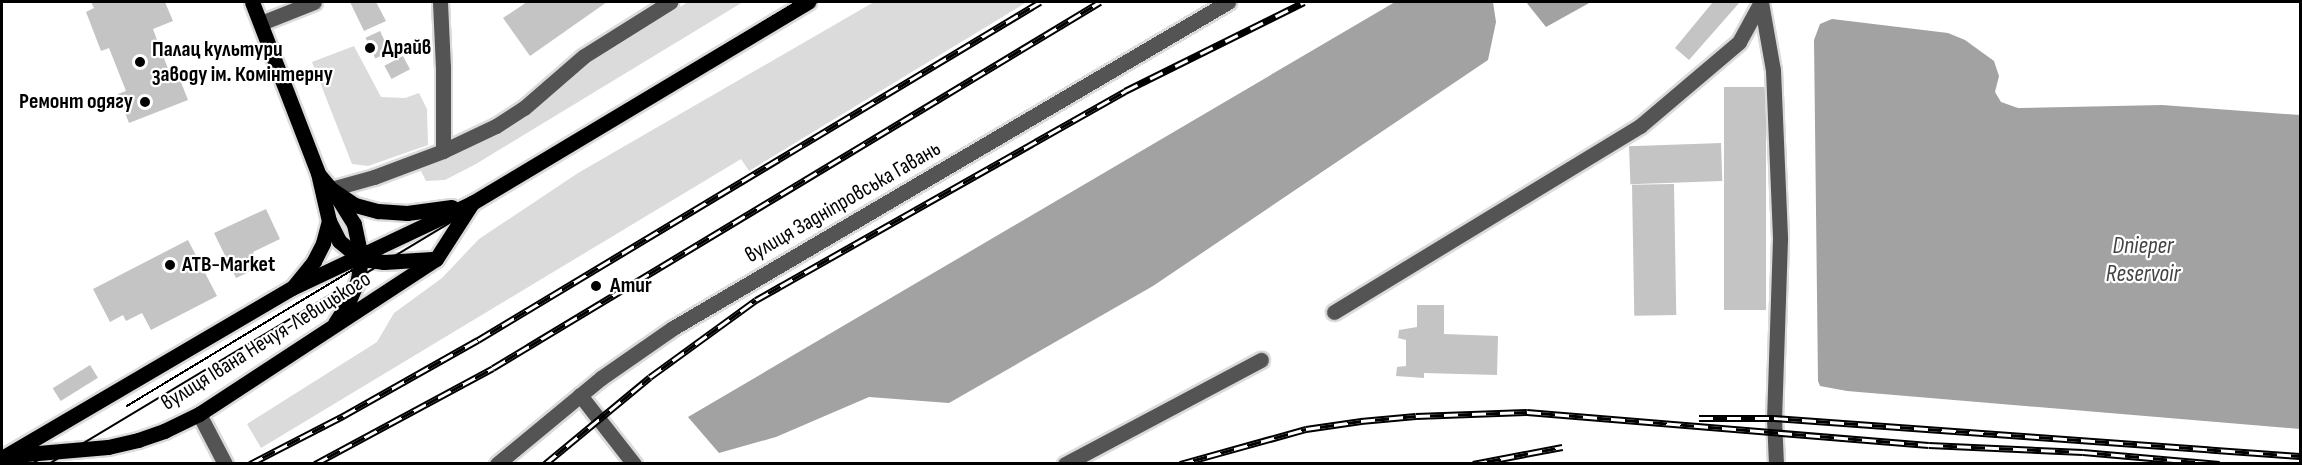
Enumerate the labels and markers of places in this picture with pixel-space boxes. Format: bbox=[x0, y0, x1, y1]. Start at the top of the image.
place label: Драйв bbox=[382, 35, 431, 61]
place label: Палац культури заводу ім. Комінтерну bbox=[152, 36, 333, 88]
marker: Драйв bbox=[363, 41, 377, 55]
marker: Палац культури заводу ім. Комінтерну bbox=[133, 55, 147, 69]
place label: Ремонт одягу bbox=[19, 89, 133, 115]
marker: Ремонт одягу bbox=[138, 95, 152, 109]
place label: ATB-Market bbox=[182, 252, 275, 278]
marker: ATB-Market bbox=[163, 258, 177, 272]
place label: Amur bbox=[610, 273, 652, 299]
marker: Amur bbox=[587, 277, 605, 295]

